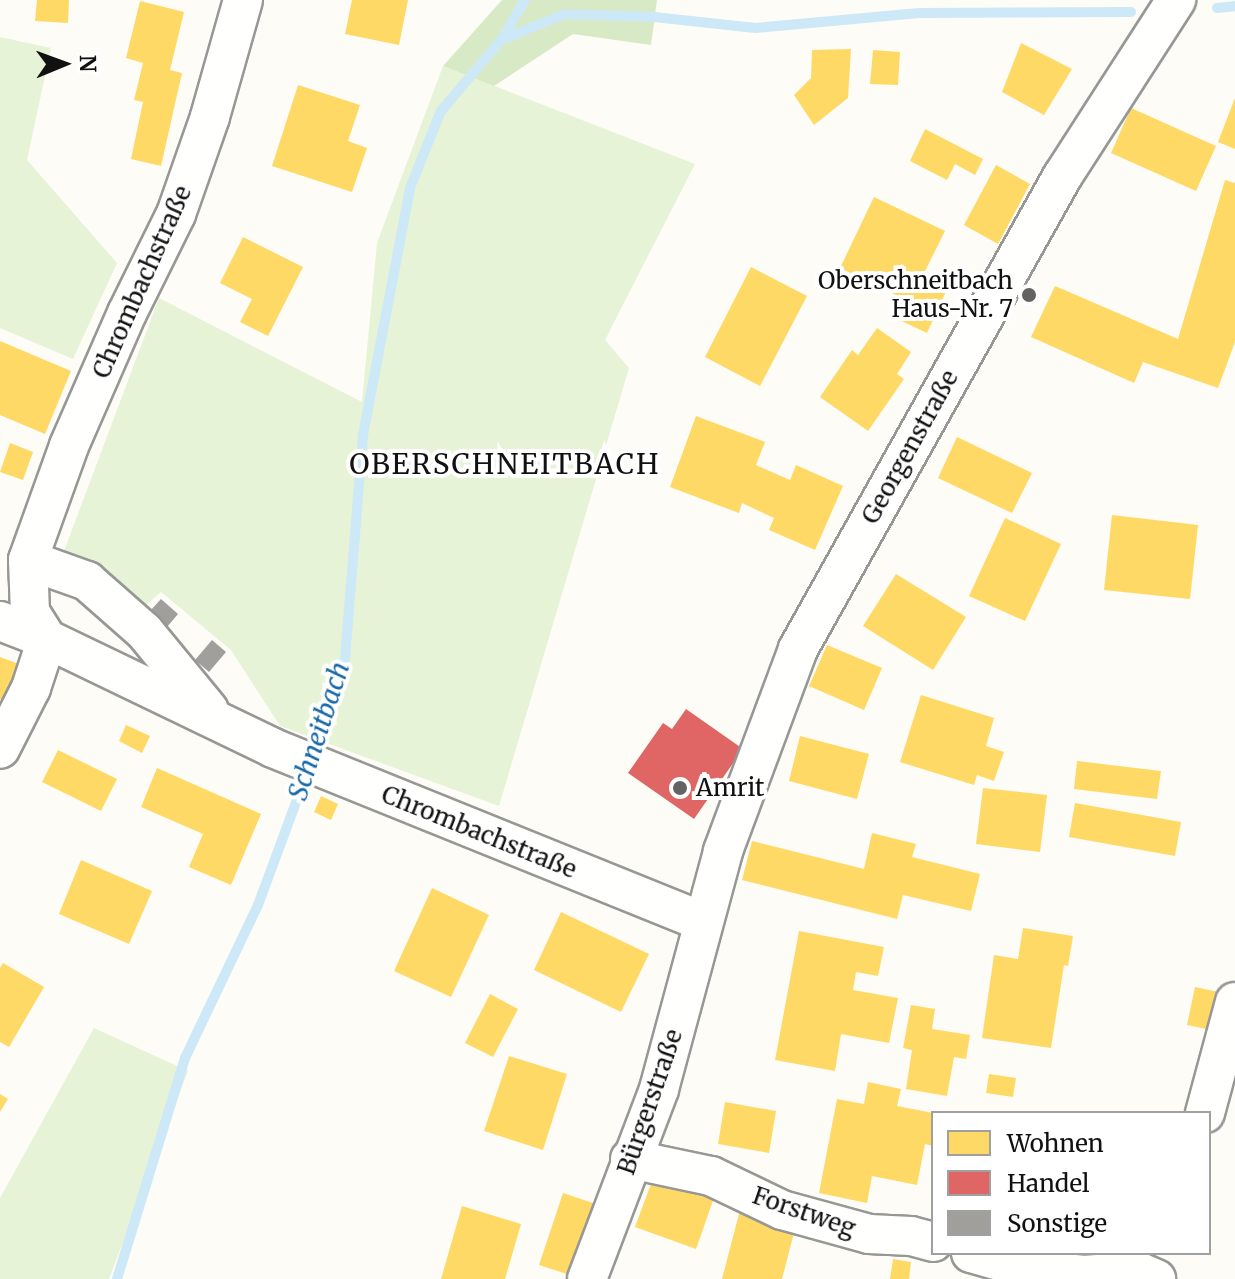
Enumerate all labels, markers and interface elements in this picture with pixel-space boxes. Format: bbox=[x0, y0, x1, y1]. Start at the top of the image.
north arrow bbox=[24, 24, 104, 104]
text: N bbox=[74, 55, 102, 73]
street label: Chrombachstraße bbox=[87, 181, 197, 383]
place label: Oberschneitbach Haus-Nr. 7 bbox=[818, 267, 1013, 323]
marker: Oberschneitbach Haus-Nr. 7 bbox=[1020, 286, 1038, 304]
street label: Georgenstraße bbox=[856, 365, 964, 529]
district label: OBERSCHNEITBACH bbox=[349, 447, 661, 481]
water label: Schneitbach bbox=[282, 658, 356, 804]
place label: Amrit bbox=[696, 774, 764, 802]
marker: Amrit bbox=[671, 779, 689, 797]
street label: Chrombachstraße bbox=[377, 780, 581, 884]
street label: Bürgerstraße bbox=[612, 1026, 688, 1178]
legend bbox=[931, 1111, 1211, 1255]
text: Wohnen bbox=[1007, 1128, 1104, 1159]
text: Handel bbox=[1007, 1168, 1089, 1199]
street label: Forstweg bbox=[749, 1181, 859, 1243]
text: Sonstige bbox=[1007, 1208, 1107, 1239]

